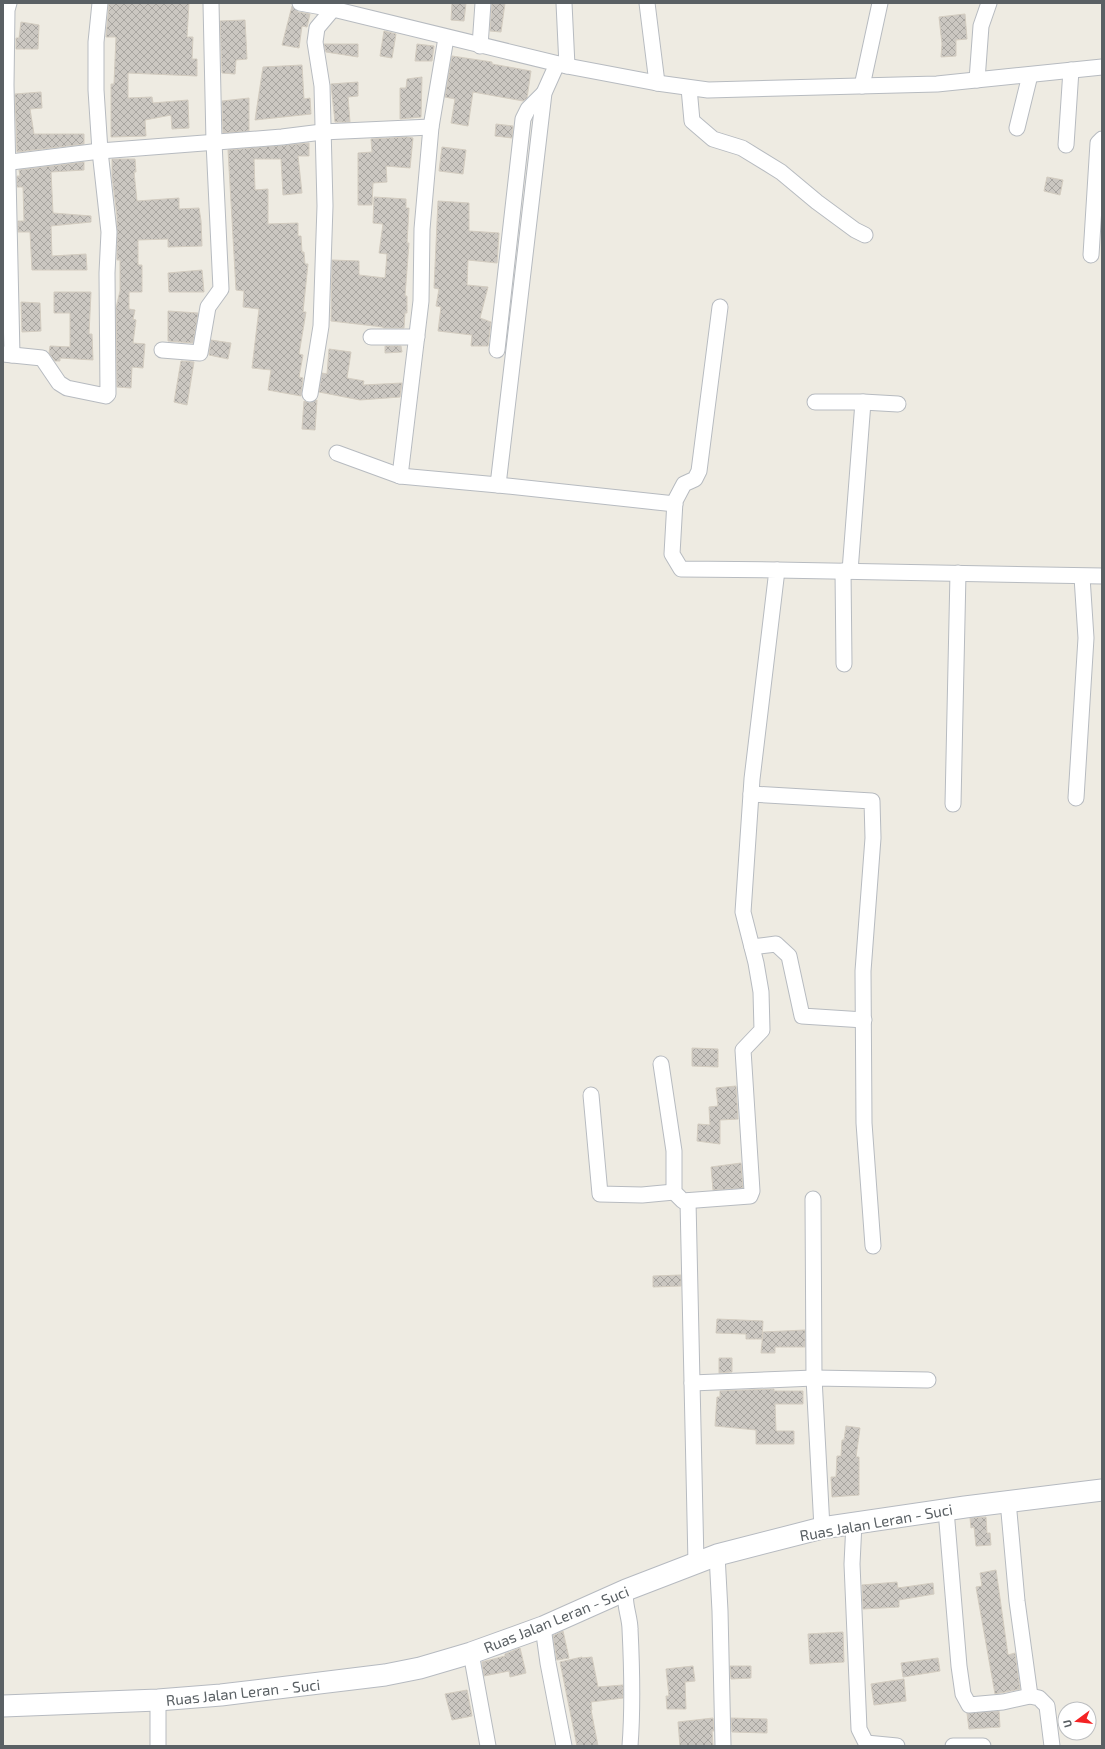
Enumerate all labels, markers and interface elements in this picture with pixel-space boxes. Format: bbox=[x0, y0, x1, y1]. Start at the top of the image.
street label: Ruas Jalan Leran - Suci bbox=[798, 1500, 954, 1544]
street label: Ruas Jalan Leran - Suci bbox=[481, 1582, 631, 1656]
street label: Ruas Jalan Leran - Suci bbox=[165, 1675, 321, 1709]
north arrow bbox=[1057, 1701, 1097, 1741]
text: U bbox=[1060, 1718, 1074, 1729]

